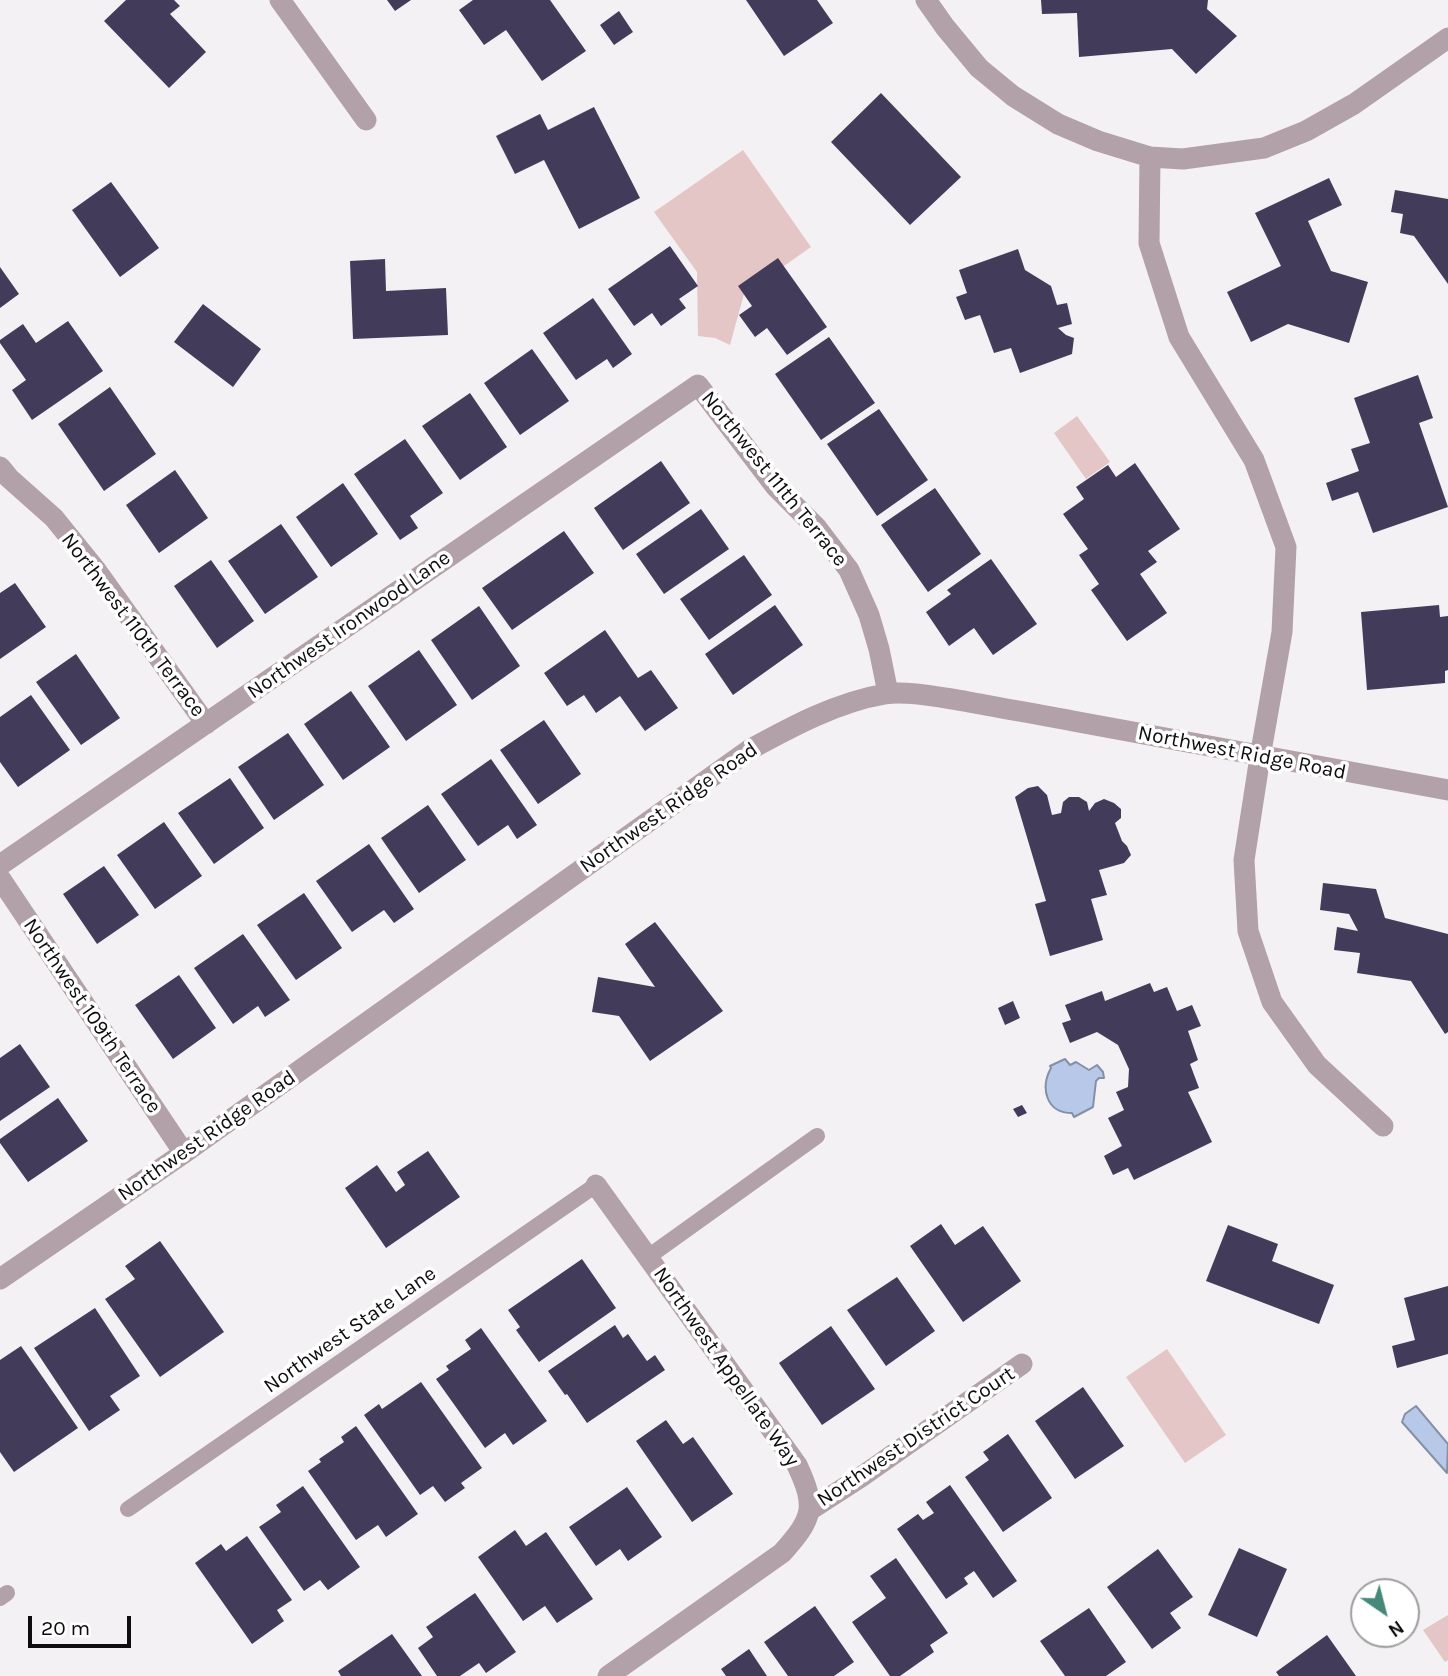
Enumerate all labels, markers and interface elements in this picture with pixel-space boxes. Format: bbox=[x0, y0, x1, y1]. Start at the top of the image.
street label: Northwest 111th Terrace bbox=[695, 386, 853, 572]
street label: Northwest 110th Terrace bbox=[56, 528, 210, 722]
street label: Northwest Ironwood Lane bbox=[243, 545, 455, 705]
street label: Northwest Ridge Road bbox=[1136, 720, 1348, 786]
street label: Northwest Ridge Road bbox=[575, 737, 763, 879]
street label: Northwest 109th Terrace bbox=[17, 914, 167, 1118]
street label: Northwest Ridge Road bbox=[113, 1065, 301, 1207]
street label: Northwest State Lane bbox=[259, 1261, 441, 1399]
street label: Northwest Appellate Way bbox=[647, 1262, 805, 1472]
street label: Northwest District Court bbox=[812, 1361, 1020, 1513]
north arrow bbox=[1350, 1578, 1420, 1648]
scale bar bbox=[32, 1602, 135, 1646]
text: 20 m bbox=[41, 1616, 90, 1640]
text: N bbox=[1384, 1616, 1408, 1641]

